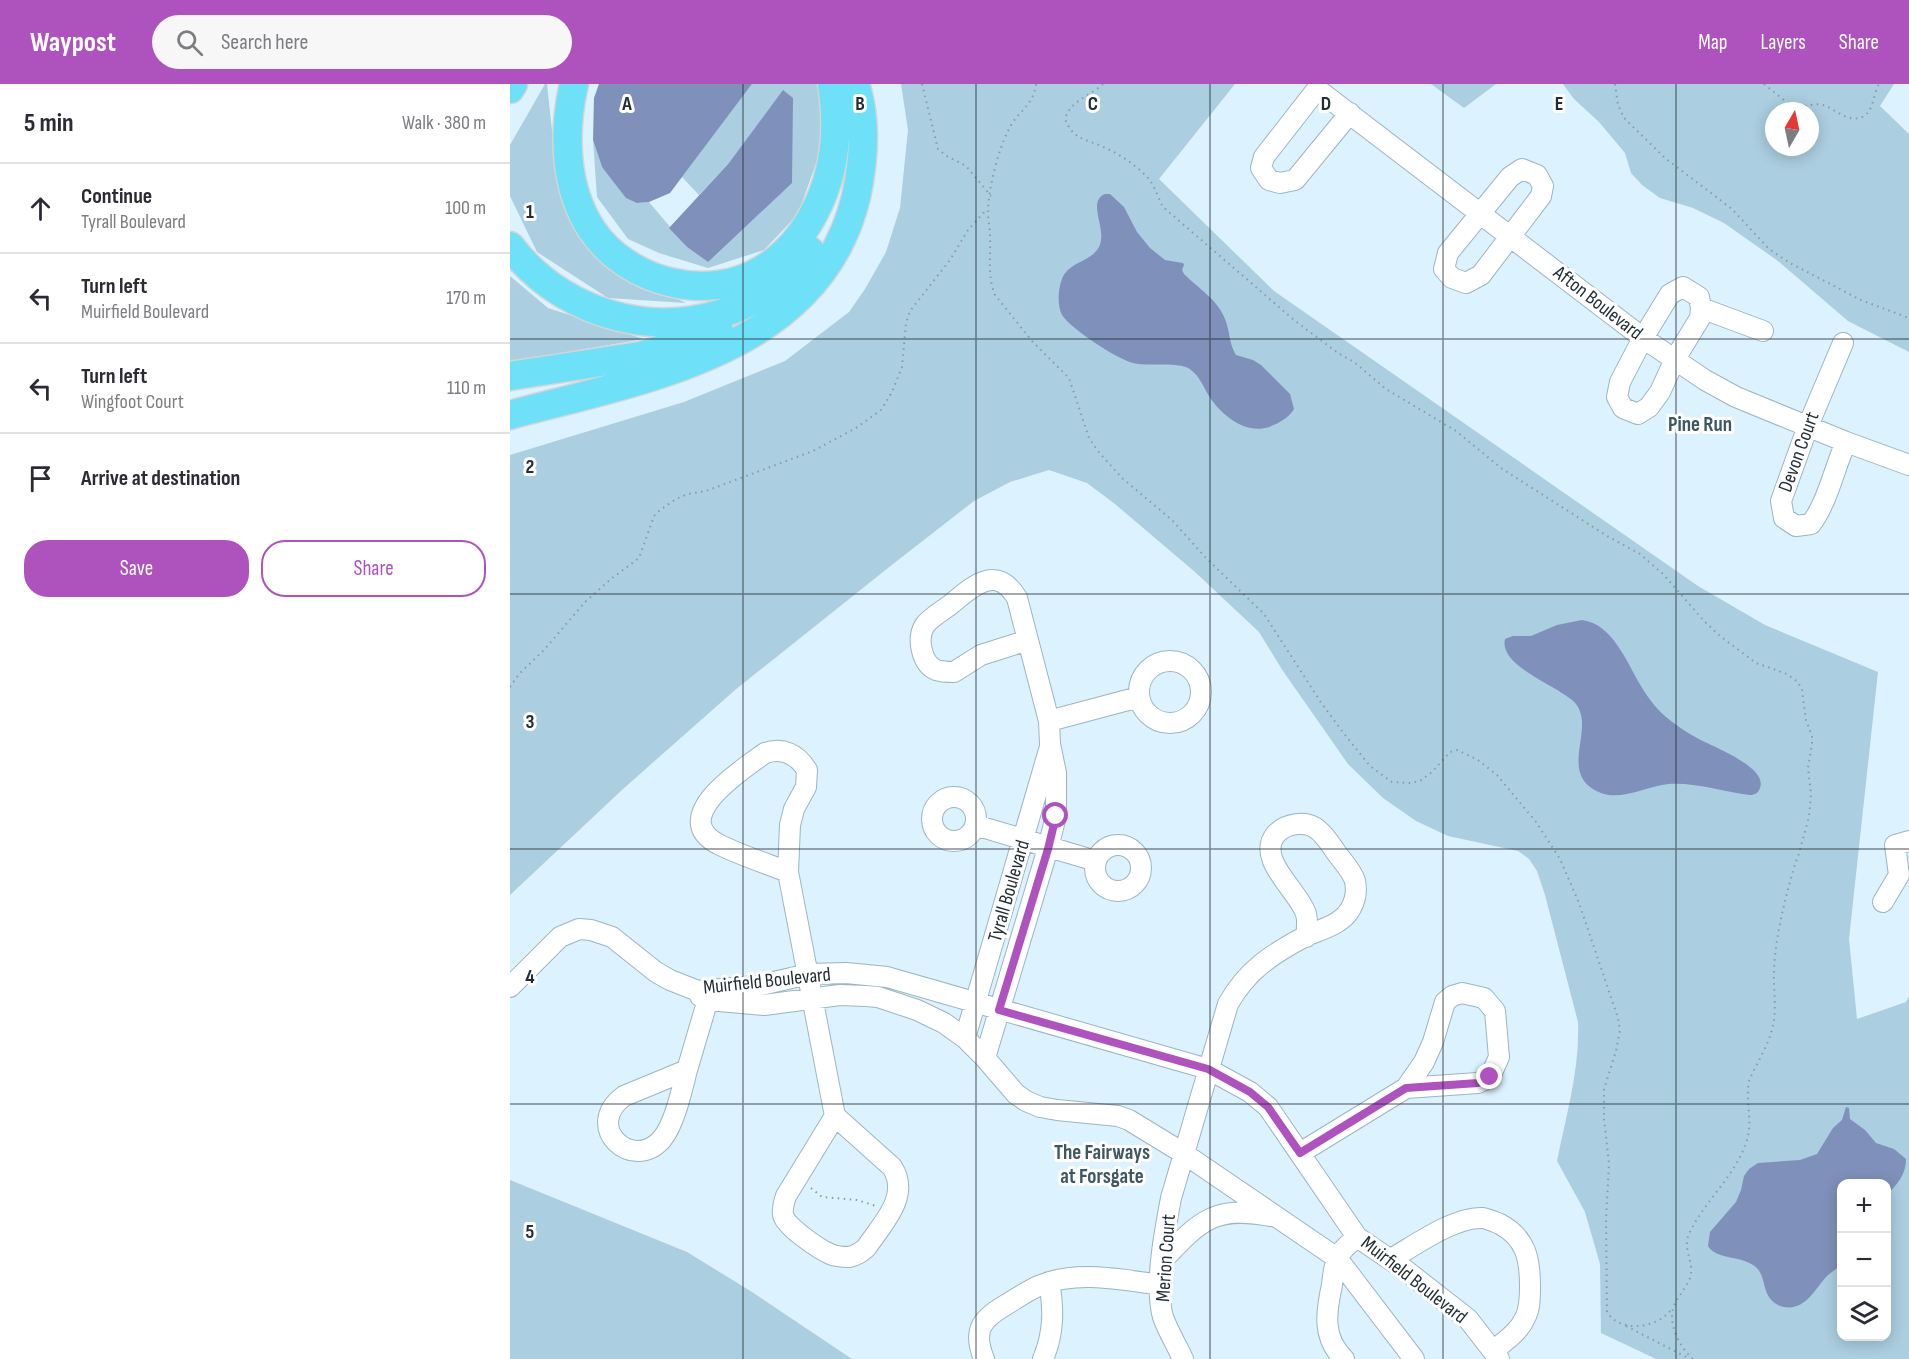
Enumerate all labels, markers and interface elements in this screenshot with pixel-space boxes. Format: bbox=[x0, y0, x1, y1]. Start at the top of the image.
search box bbox=[152, 15, 572, 69]
text: Waypost bbox=[30, 26, 116, 59]
icon: search bbox=[173, 26, 206, 59]
text: Search here bbox=[221, 29, 308, 56]
text: Map bbox=[1698, 30, 1727, 55]
text: Layers bbox=[1760, 30, 1806, 55]
text: Share bbox=[1839, 30, 1879, 55]
text: A bbox=[621, 92, 632, 116]
text: B bbox=[855, 92, 865, 116]
text: C bbox=[1088, 92, 1098, 116]
text: D bbox=[1321, 92, 1331, 116]
text: E bbox=[1555, 92, 1563, 116]
north arrow bbox=[1765, 102, 1819, 156]
text: 5 min bbox=[24, 108, 74, 139]
text: Walk · 380 m bbox=[402, 111, 486, 135]
text: Continue bbox=[81, 183, 152, 210]
icon: ahead bbox=[24, 192, 57, 225]
text: 100 m bbox=[445, 196, 486, 220]
text: 1 bbox=[526, 200, 534, 224]
text: Tyrall Boulevard bbox=[81, 210, 186, 234]
street label: Afton Boulevard bbox=[1548, 260, 1647, 345]
text: Turn left bbox=[81, 273, 147, 300]
icon: left bbox=[24, 282, 57, 315]
text: 170 m bbox=[446, 286, 486, 310]
text: Muirfield Boulevard bbox=[81, 300, 209, 324]
text: Turn left bbox=[81, 363, 147, 390]
icon: left bbox=[24, 372, 57, 405]
text: 110 m bbox=[447, 376, 486, 400]
text: Wingfoot Court bbox=[81, 390, 184, 414]
street label: Devon Court bbox=[1773, 409, 1825, 495]
district label: Pine Run bbox=[1668, 412, 1732, 437]
text: 2 bbox=[526, 455, 534, 479]
icon: arrive bbox=[24, 462, 57, 495]
text: Arrive at destination bbox=[81, 465, 240, 492]
button: Save bbox=[24, 540, 249, 597]
button: Share bbox=[261, 540, 486, 597]
text: 3 bbox=[526, 710, 535, 734]
route start bbox=[1042, 802, 1068, 828]
street label: Tyrall Boulevard bbox=[983, 837, 1035, 945]
street label: Muirfield Boulevard bbox=[702, 962, 832, 1000]
text: 4 bbox=[525, 965, 535, 989]
route end bbox=[1476, 1063, 1502, 1089]
district label: The Fairways at Forsgate bbox=[1054, 1140, 1150, 1189]
map controls bbox=[1837, 1179, 1891, 1341]
button: + bbox=[1837, 1179, 1891, 1233]
street label: Merion Court bbox=[1151, 1213, 1181, 1303]
text: 5 bbox=[526, 1220, 535, 1244]
street label: Muirfield Boulevard bbox=[1356, 1231, 1472, 1329]
button: − bbox=[1837, 1233, 1891, 1287]
button: layers bbox=[1837, 1287, 1891, 1341]

